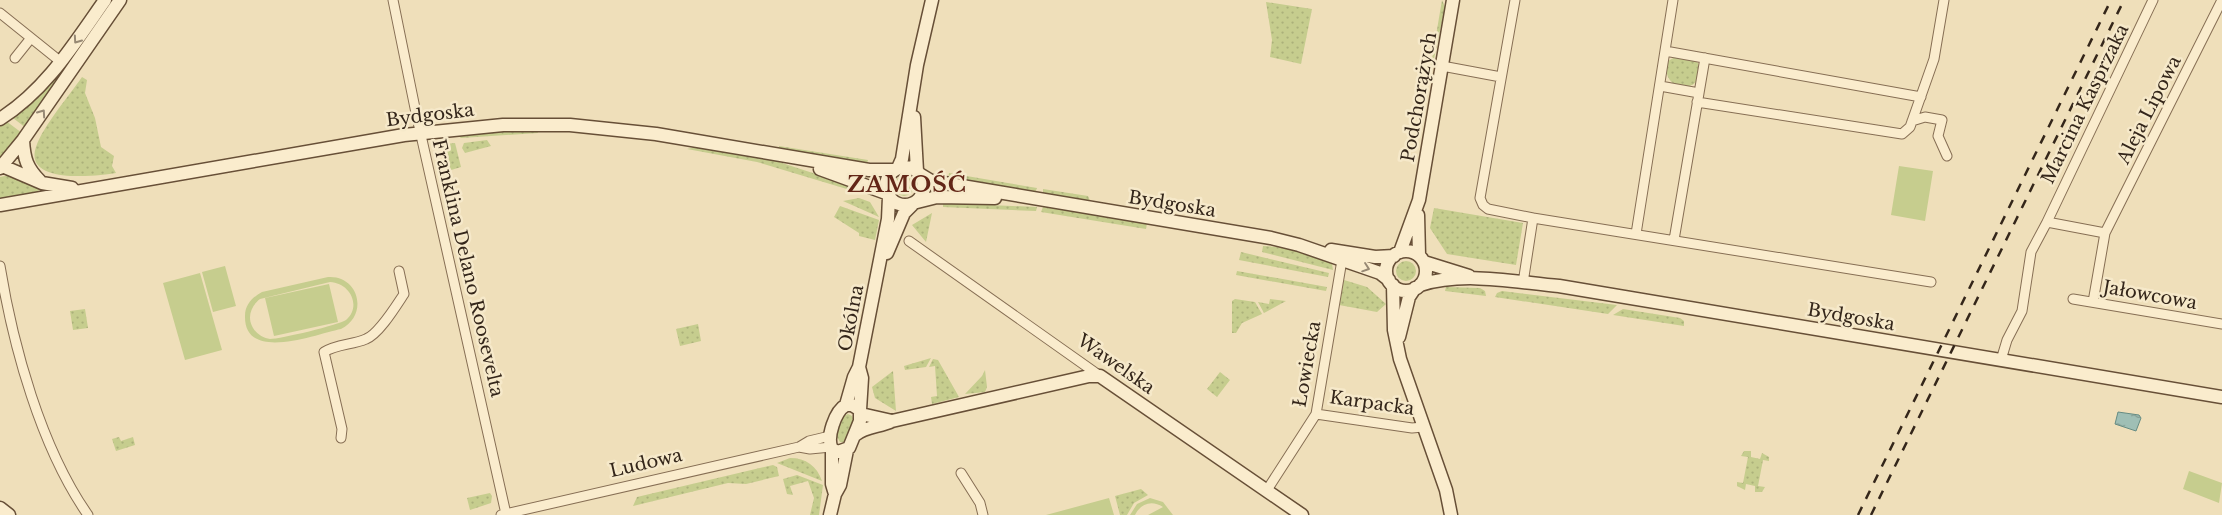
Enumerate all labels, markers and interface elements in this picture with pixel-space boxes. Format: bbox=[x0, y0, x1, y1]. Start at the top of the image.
street label: Marcina Kasprzaka bbox=[2037, 20, 2133, 188]
street label: Podchorążych bbox=[1397, 30, 1441, 164]
one-way arrow bbox=[74, 34, 83, 44]
street label: Aleja Lipowa bbox=[2112, 52, 2186, 169]
street label: Bydgoska bbox=[385, 99, 475, 131]
one-way arrow bbox=[36, 110, 45, 119]
street label: Franklina Delano Roosevelta bbox=[428, 137, 508, 399]
district label: ZAMOŚĆ bbox=[847, 170, 967, 198]
street label: Bydgoska bbox=[1127, 186, 1217, 222]
one-way arrow bbox=[1362, 263, 1370, 273]
street label: Jałowcowa bbox=[2099, 276, 2199, 314]
street label: Okólna bbox=[834, 283, 868, 353]
street label: Bydgoska bbox=[1806, 298, 1896, 336]
street label: Łowiecka bbox=[1289, 319, 1325, 409]
street label: Wawelska bbox=[1072, 329, 1159, 399]
street label: Karpacka bbox=[1328, 386, 1416, 420]
street label: Ludowa bbox=[608, 444, 684, 482]

